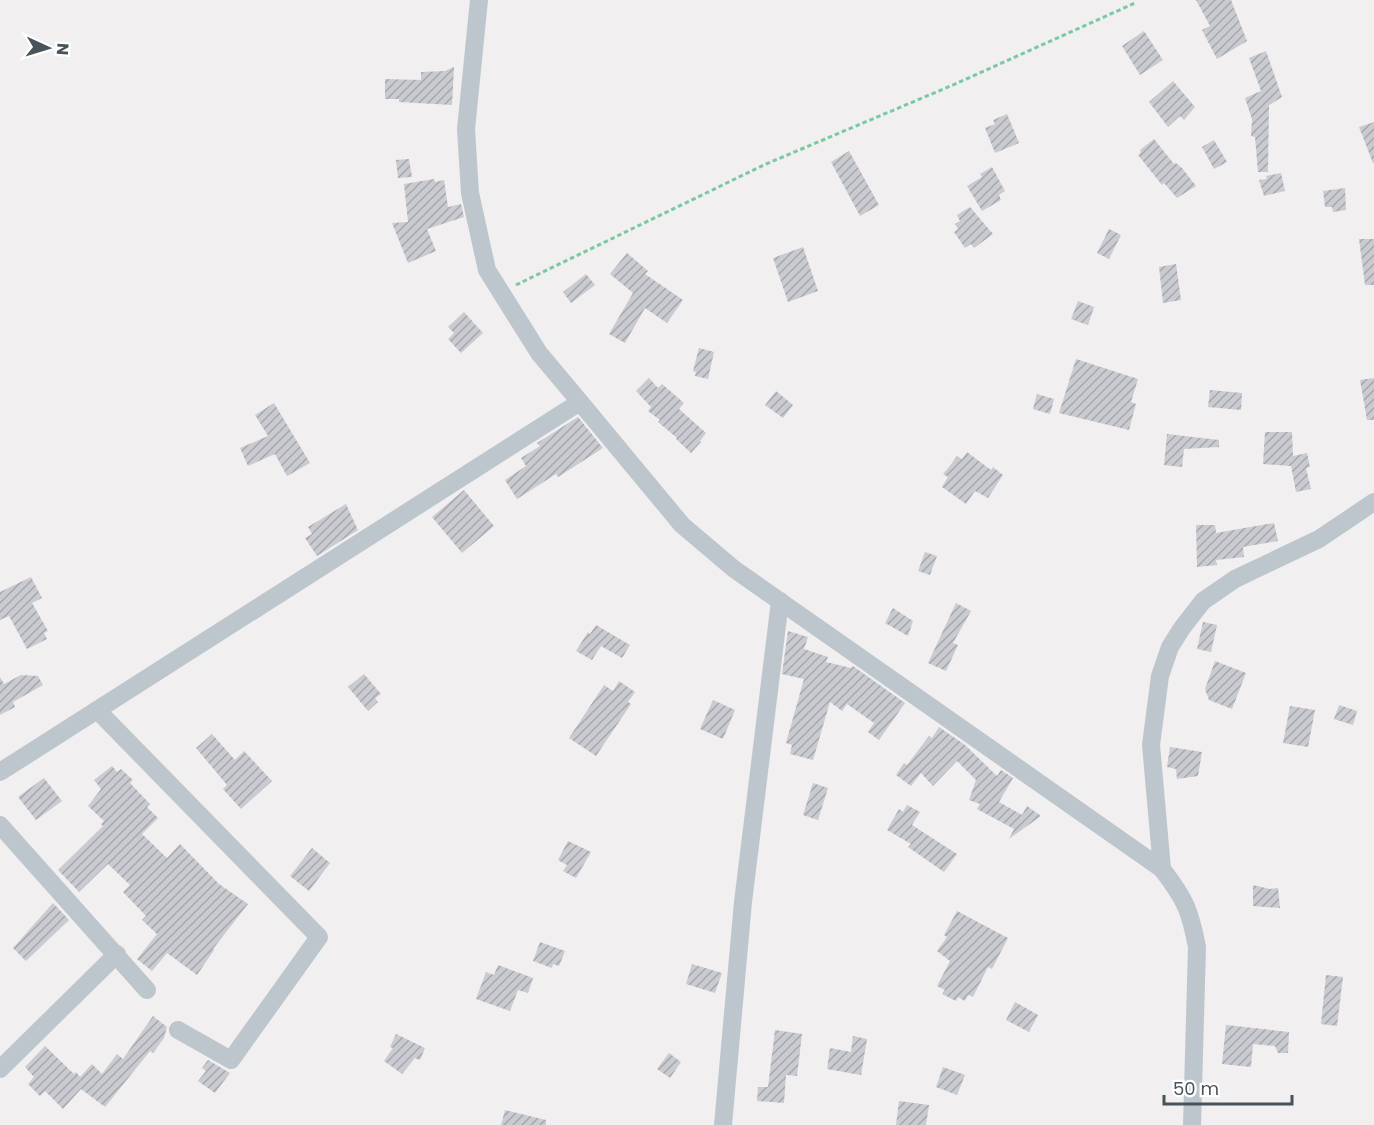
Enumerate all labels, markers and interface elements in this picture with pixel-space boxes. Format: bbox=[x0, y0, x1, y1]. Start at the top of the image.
north arrow bbox=[18, 18, 78, 78]
text: N bbox=[51, 42, 74, 56]
scale bar bbox=[1164, 1068, 1292, 1106]
text: 50 m bbox=[1173, 1076, 1219, 1101]

